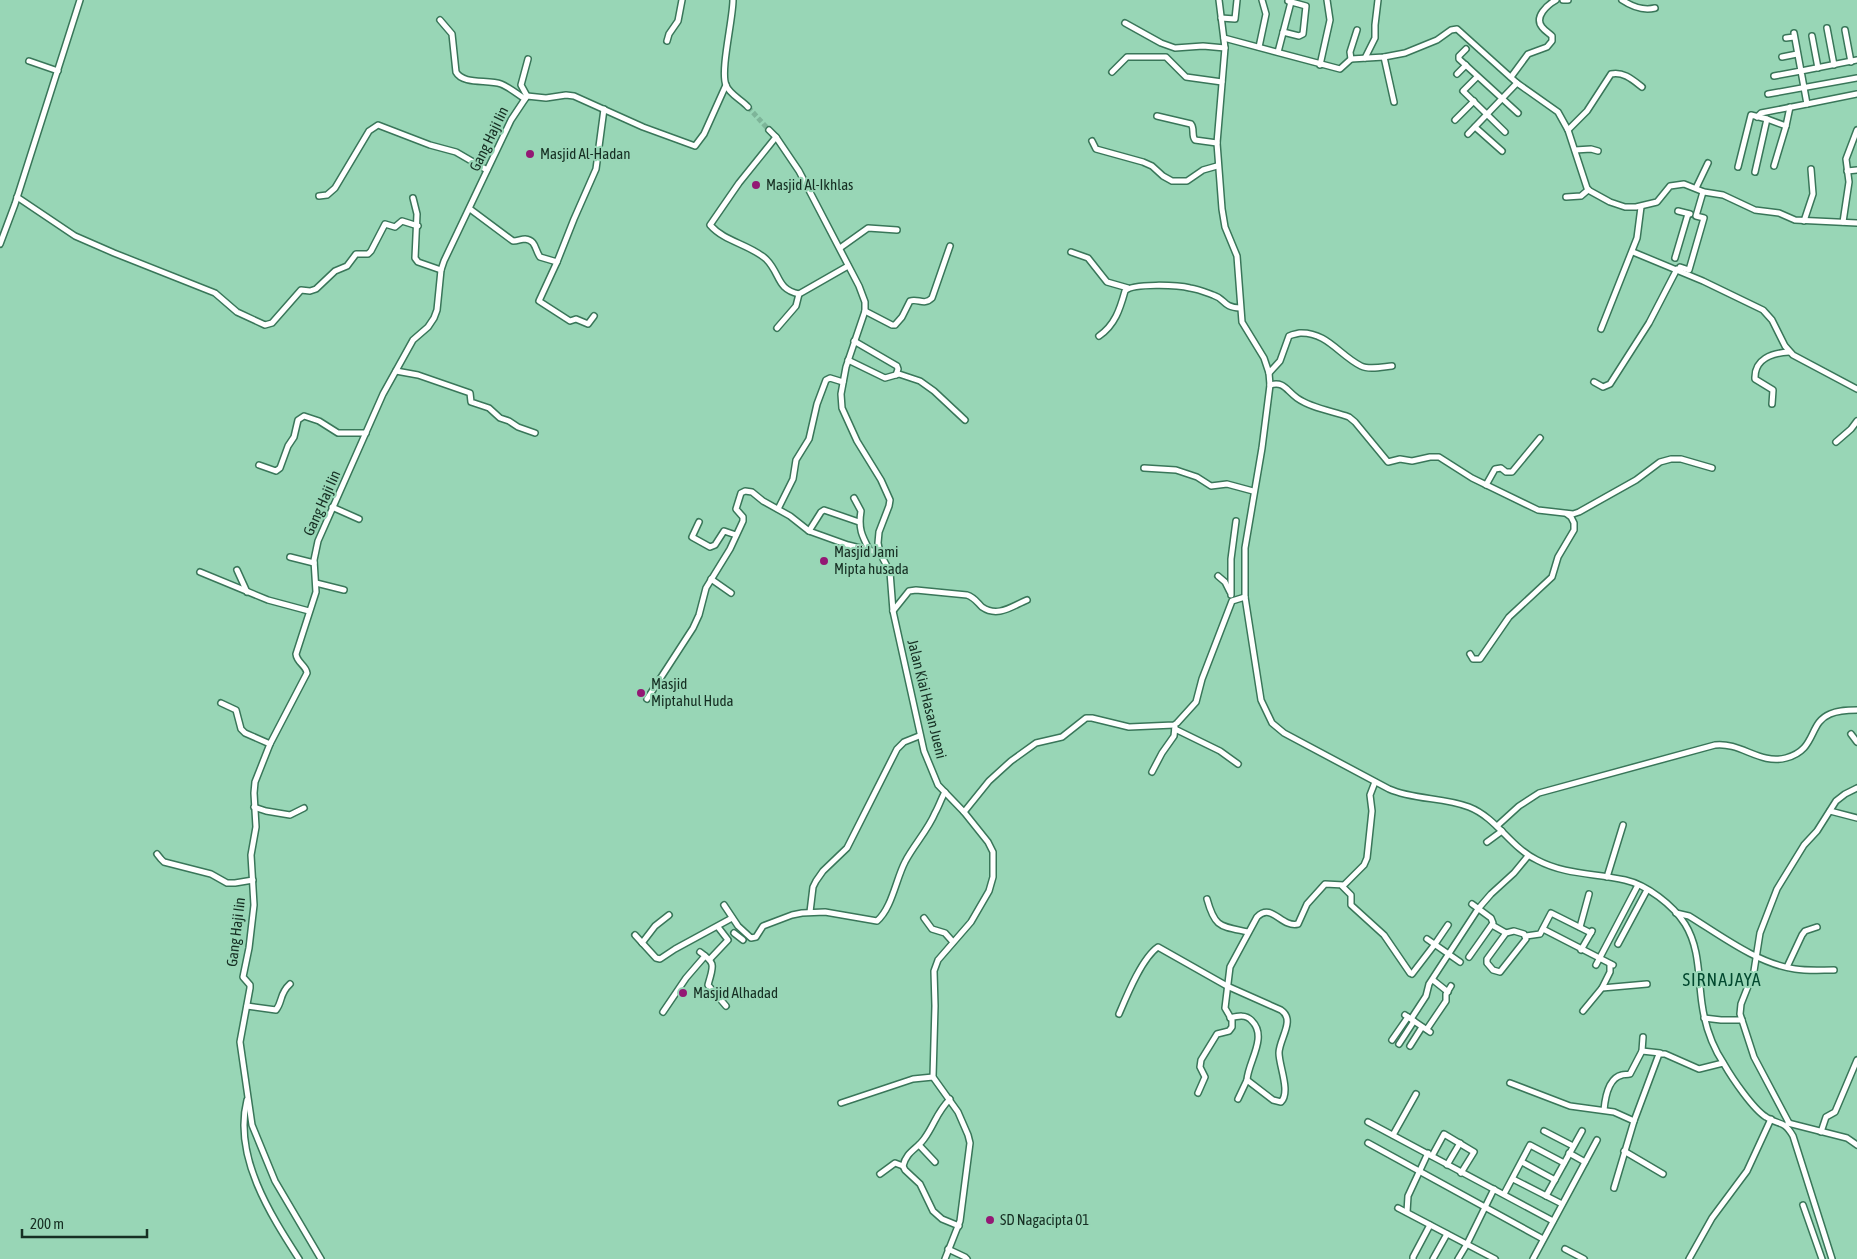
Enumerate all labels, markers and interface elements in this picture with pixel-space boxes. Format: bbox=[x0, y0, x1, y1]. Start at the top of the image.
street label: Gang Haji Iin bbox=[466, 104, 512, 174]
place label: Masjid Al-Hadan bbox=[540, 145, 631, 162]
marker: Masjid Al-Hadan bbox=[524, 148, 536, 160]
place label: Masjid Al-Ikhlas bbox=[766, 176, 853, 193]
marker: Masjid Al-Ikhlas bbox=[750, 179, 762, 191]
street label: Gang Haji Iin bbox=[300, 467, 344, 538]
place label: Masjid Jami Mipta husada bbox=[834, 543, 909, 577]
marker: Masjid Jami Mipta husada bbox=[818, 555, 830, 567]
street label: Jalan Kiai Hasan Jueni bbox=[904, 638, 951, 760]
place label: Masjid Miptahul Huda bbox=[651, 675, 734, 709]
marker: Masjid Miptahul Huda bbox=[635, 687, 647, 699]
street label: Gang Haji Iin bbox=[223, 896, 248, 968]
district label: SIRNAJAYA bbox=[1682, 969, 1762, 990]
place label: Masjid Alhadad bbox=[693, 984, 778, 1001]
marker: Masjid Alhadad bbox=[677, 987, 689, 999]
scale bar bbox=[22, 1206, 148, 1238]
place label: SD Nagacipta 01 bbox=[1000, 1211, 1089, 1228]
marker: SD Nagacipta 01 bbox=[984, 1214, 996, 1226]
text: 200 m bbox=[30, 1215, 64, 1232]

